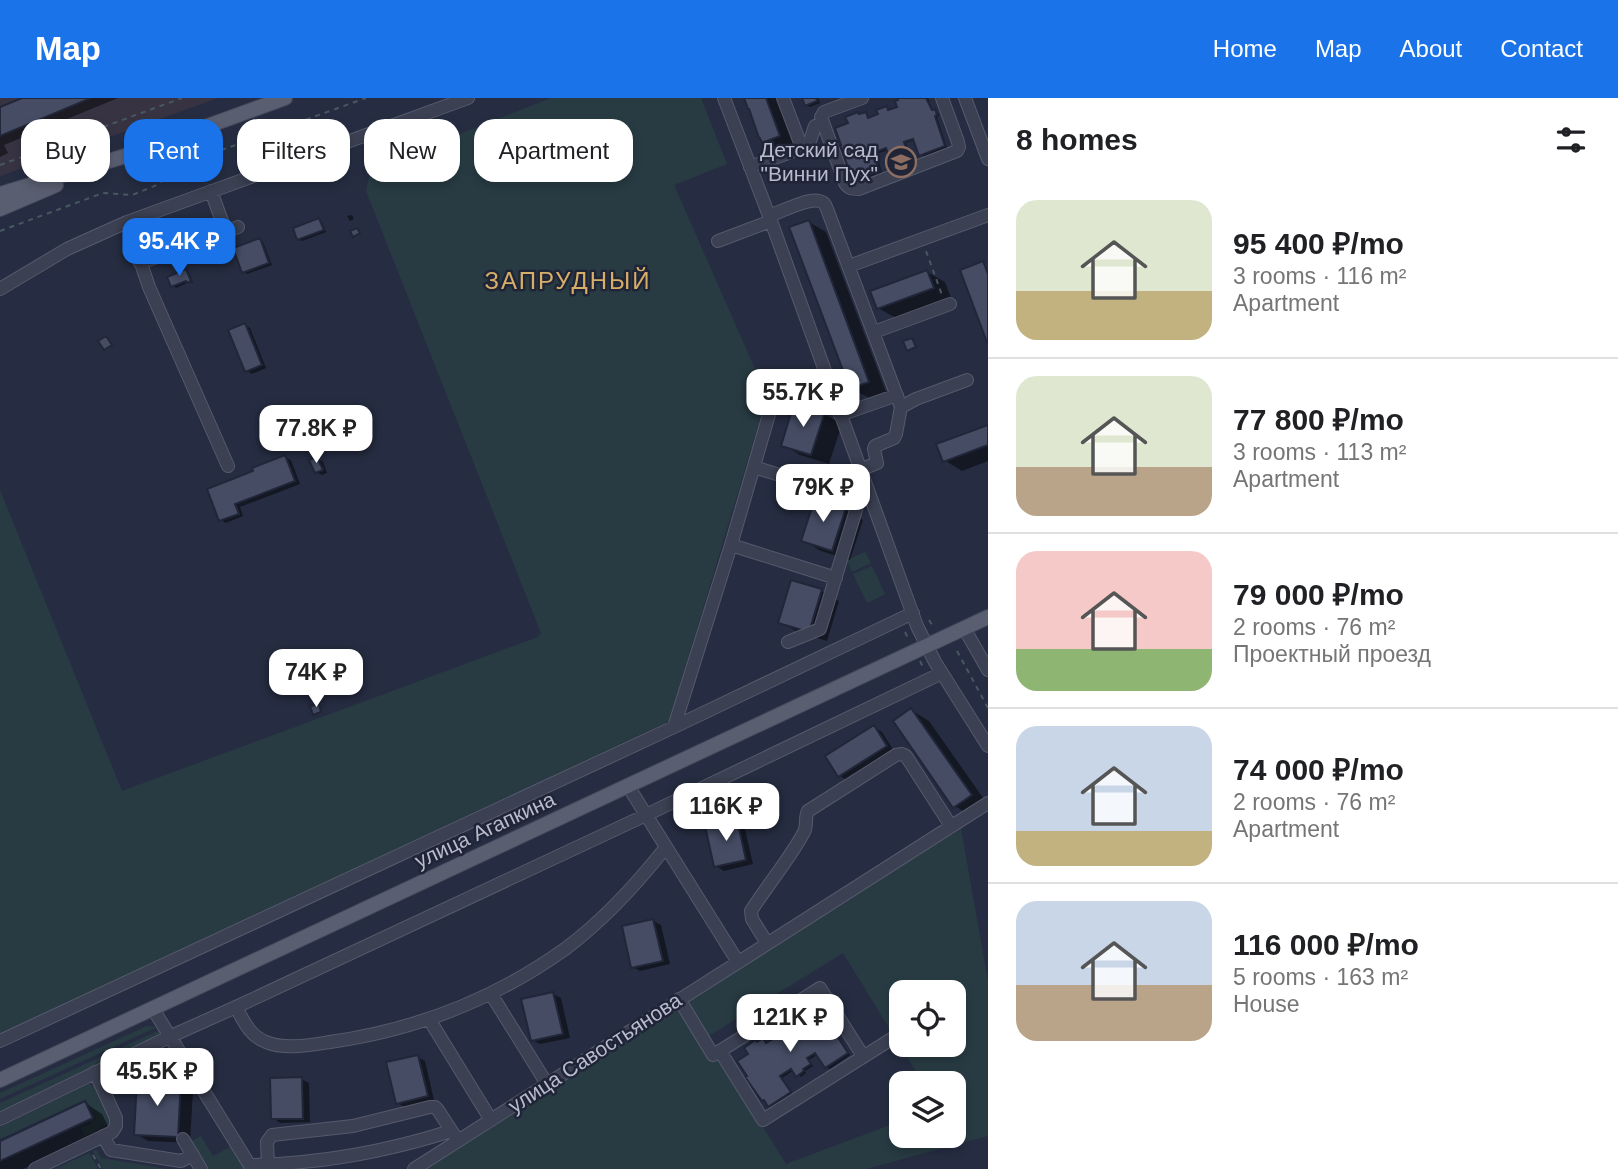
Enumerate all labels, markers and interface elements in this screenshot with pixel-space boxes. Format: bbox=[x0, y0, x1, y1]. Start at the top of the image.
text: Map bbox=[35, 30, 101, 67]
text: Home bbox=[1213, 35, 1277, 62]
text: Map bbox=[1315, 35, 1362, 62]
text: About bbox=[1400, 35, 1462, 62]
text: Contact bbox=[1500, 35, 1583, 62]
chip: Buy bbox=[21, 119, 110, 182]
chip: Rent bbox=[124, 119, 223, 182]
chip: Filters bbox=[237, 119, 350, 182]
chip: New bbox=[364, 119, 460, 182]
chip: Apartment bbox=[474, 119, 633, 182]
icon: filters bbox=[1552, 121, 1590, 159]
text: 8 homes bbox=[1016, 123, 1138, 156]
place label: Детский сад "Винни Пух" bbox=[760, 138, 878, 185]
school or university icon: Детский сад "Винни Пух" bbox=[884, 145, 918, 179]
pin: 95.4K ₽ bbox=[114, 218, 244, 278]
text: 95 400 ₽/mo bbox=[1233, 227, 1404, 260]
text: 95.4K ₽ bbox=[138, 228, 220, 254]
icon: home bbox=[1072, 228, 1156, 312]
text: 3 rooms · 116 m² bbox=[1233, 263, 1406, 289]
district label: ЗАПРУДНЫЙ bbox=[484, 267, 652, 294]
text: Apartment bbox=[1233, 290, 1339, 316]
pin: 55.7K ₽ bbox=[738, 370, 868, 429]
text: 55.7K ₽ bbox=[762, 379, 844, 405]
text: 77 800 ₽/mo bbox=[1233, 403, 1404, 436]
icon: home bbox=[1072, 404, 1156, 488]
pin: 77.8K ₽ bbox=[251, 406, 381, 465]
text: 77.8K ₽ bbox=[275, 415, 357, 441]
text: 3 rooms · 113 m² bbox=[1233, 439, 1406, 465]
pin: 79K ₽ bbox=[774, 464, 872, 524]
text: Apartment bbox=[1233, 466, 1339, 492]
text: 79K ₽ bbox=[792, 474, 854, 500]
text: 79 000 ₽/mo bbox=[1233, 578, 1404, 611]
icon: home bbox=[1072, 579, 1156, 663]
text: 2 rooms · 76 m² bbox=[1233, 614, 1395, 640]
text: Проектный проезд bbox=[1233, 641, 1431, 667]
pin: 74K ₽ bbox=[267, 650, 365, 709]
text: 74K ₽ bbox=[285, 659, 347, 685]
text: 74 000 ₽/mo bbox=[1233, 753, 1404, 786]
icon: home bbox=[1072, 754, 1156, 838]
pin: 116K ₽ bbox=[669, 784, 783, 843]
street label: улица Агапкина bbox=[411, 787, 559, 872]
text: 2 rooms · 76 m² bbox=[1233, 789, 1395, 815]
text: 116K ₽ bbox=[689, 793, 763, 819]
text: Apartment bbox=[1233, 816, 1339, 842]
text: 116 000 ₽/mo bbox=[1233, 928, 1419, 961]
icon: home bbox=[1072, 929, 1156, 1013]
text: 5 rooms · 163 m² bbox=[1233, 964, 1408, 990]
map controls bbox=[889, 980, 966, 1148]
button: locate bbox=[889, 980, 966, 1057]
street label: улица Савостьянова bbox=[504, 988, 686, 1117]
text: House bbox=[1233, 991, 1299, 1017]
pin: 121K ₽ bbox=[733, 995, 847, 1054]
text: 121K ₽ bbox=[753, 1004, 827, 1030]
pin: 45.5K ₽ bbox=[92, 1048, 222, 1108]
text: 45.5K ₽ bbox=[116, 1058, 198, 1084]
button: layers bbox=[889, 1071, 966, 1148]

